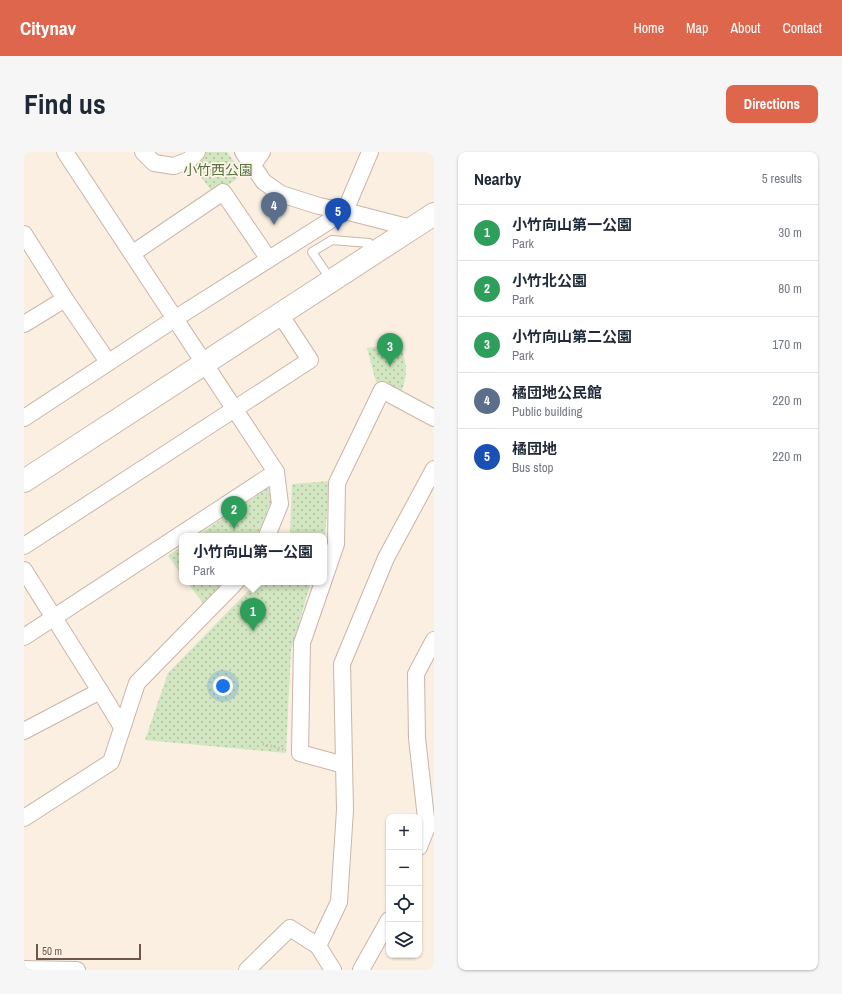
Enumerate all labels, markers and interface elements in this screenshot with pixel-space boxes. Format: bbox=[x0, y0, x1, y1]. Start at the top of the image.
text: Citynav bbox=[20, 15, 76, 41]
text: Home bbox=[633, 19, 664, 37]
text: Map bbox=[686, 19, 708, 37]
text: About bbox=[730, 19, 760, 37]
text: Contact bbox=[782, 19, 822, 37]
text: Find us bbox=[24, 85, 106, 123]
button: Directions bbox=[726, 85, 818, 123]
park label: 小竹西公園 bbox=[183, 161, 253, 179]
text: Nearby bbox=[474, 167, 521, 190]
text: 5 results bbox=[762, 170, 802, 187]
pin: 4 bbox=[261, 192, 287, 225]
pin: 5 bbox=[325, 198, 351, 231]
text: 小竹向山第一公園 bbox=[512, 214, 632, 235]
text: 1 bbox=[484, 224, 490, 241]
text: 30 m bbox=[778, 224, 802, 241]
text: Park bbox=[512, 235, 534, 252]
text: 小竹北公園 bbox=[512, 270, 587, 291]
text: 2 bbox=[484, 280, 490, 297]
text: 80 m bbox=[778, 280, 802, 297]
text: Park bbox=[512, 291, 534, 308]
text: 小竹向山第二公園 bbox=[512, 326, 632, 347]
pin: 3 bbox=[377, 333, 403, 366]
text: 3 bbox=[484, 336, 490, 353]
text: 170 m bbox=[772, 336, 802, 353]
text: Park bbox=[512, 347, 534, 364]
text: 橘団地公民館 bbox=[512, 382, 602, 403]
text: 4 bbox=[484, 392, 490, 409]
text: 220 m bbox=[772, 392, 802, 409]
text: Public building bbox=[512, 403, 583, 420]
text: 橘団地 bbox=[512, 438, 557, 459]
text: 5 bbox=[484, 448, 490, 465]
text: 220 m bbox=[772, 448, 802, 465]
text: Bus stop bbox=[512, 459, 553, 476]
pin: 2 bbox=[221, 496, 247, 529]
popup bbox=[179, 533, 327, 585]
text: 小竹向山第一公園 bbox=[193, 541, 313, 562]
text: Park bbox=[193, 562, 215, 579]
pin: 1 bbox=[240, 598, 266, 631]
your location bbox=[213, 676, 233, 696]
map controls bbox=[386, 814, 422, 958]
button: + bbox=[386, 814, 422, 850]
button: − bbox=[386, 850, 422, 886]
button: locate bbox=[386, 886, 422, 922]
button: layers bbox=[386, 922, 422, 958]
scale bar bbox=[36, 942, 141, 961]
text: 50 m bbox=[42, 944, 62, 958]

